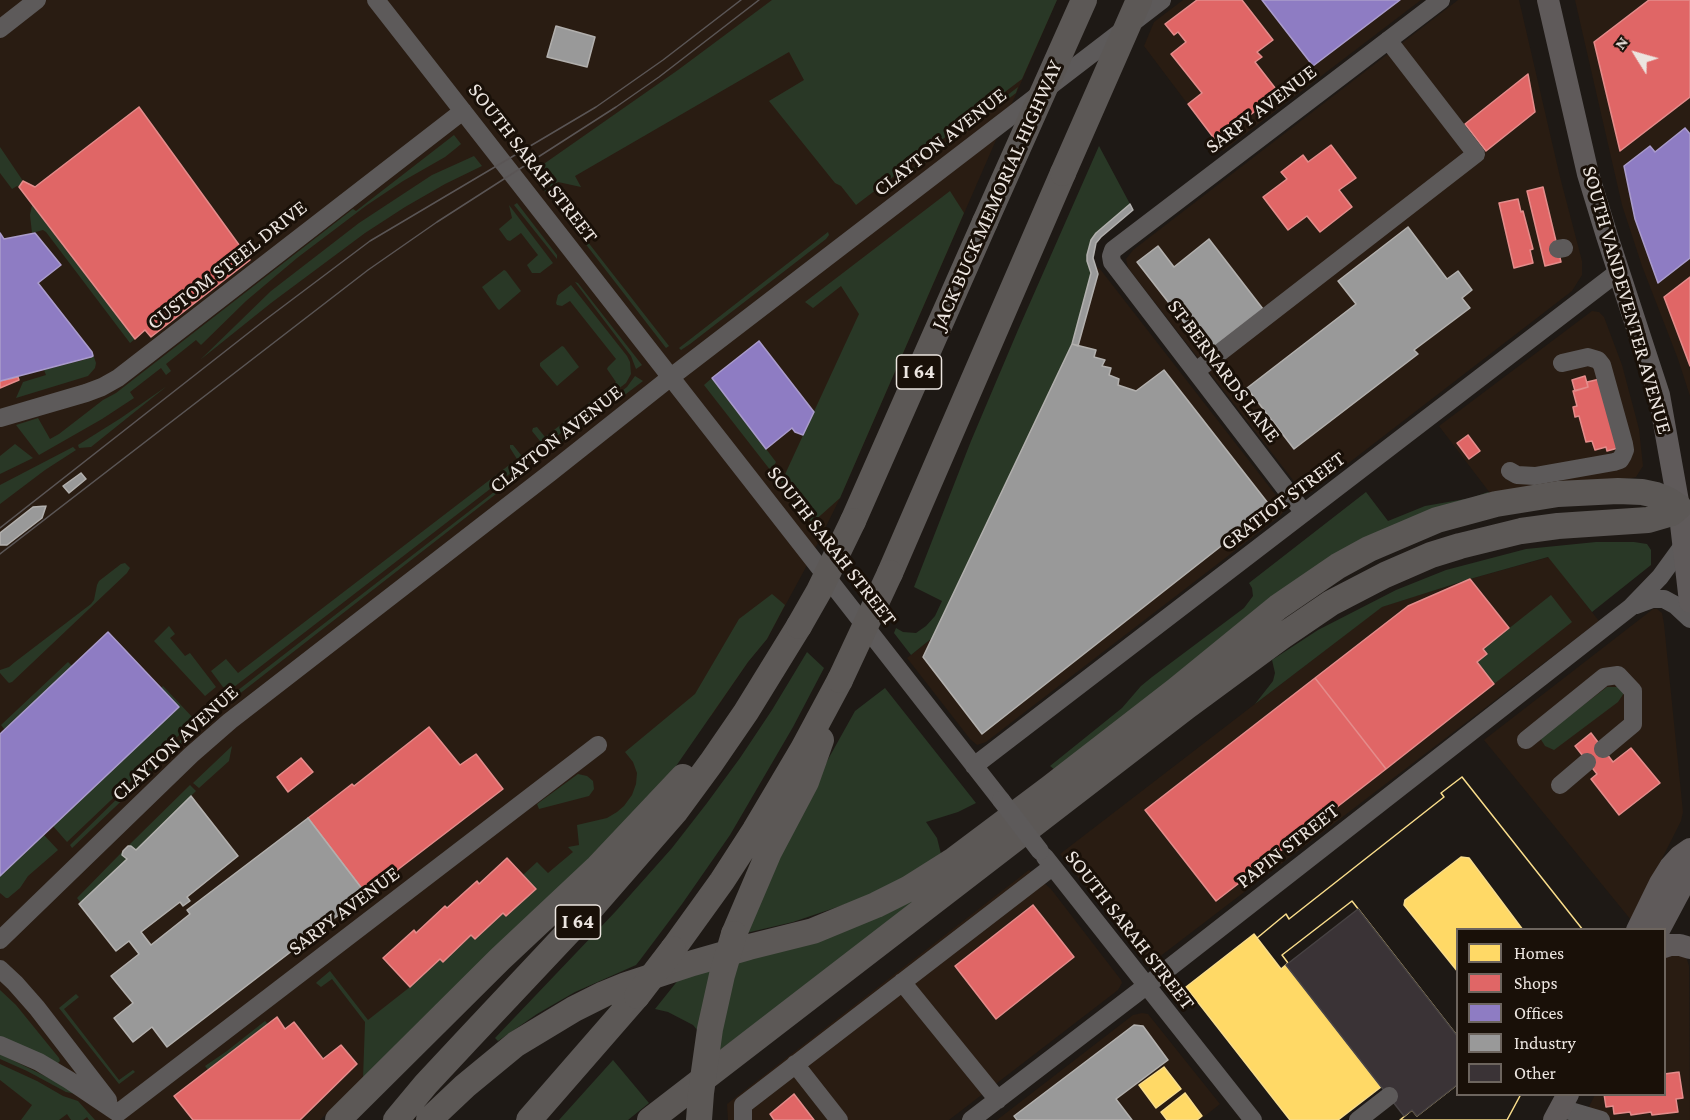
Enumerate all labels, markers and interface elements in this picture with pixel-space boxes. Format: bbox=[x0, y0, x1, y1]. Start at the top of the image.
north arrow bbox=[1606, 24, 1666, 84]
text: N bbox=[1611, 33, 1631, 52]
street label: JACK BUCK MEMORIAL HIGHWAY bbox=[926, 56, 1068, 334]
street label: SARPY AVENUE bbox=[1200, 59, 1322, 159]
street label: SOUTH SARAH STREET bbox=[463, 78, 603, 248]
street label: CLAYTON AVENUE bbox=[868, 82, 1012, 202]
street label: SOUTH VANDEVENTER AVENUE bbox=[1577, 163, 1677, 437]
street label: CUSTOM STEEL DRIVE bbox=[142, 195, 312, 335]
street label: ST BERNARDS LANE bbox=[1162, 295, 1286, 447]
road number: I 64 bbox=[896, 355, 942, 389]
street label: CLAYTON AVENUE bbox=[484, 379, 628, 499]
street label: GRATIOT STREET bbox=[1216, 446, 1350, 556]
street label: SOUTH SARAH STREET bbox=[762, 461, 902, 631]
street label: CLAYTON AVENUE bbox=[106, 679, 244, 807]
street label: PAPIN STREET bbox=[1232, 798, 1344, 894]
street label: SOUTH SARAH STREET bbox=[1060, 845, 1200, 1015]
street label: SARPY AVENUE bbox=[283, 861, 405, 961]
road number: I 64 bbox=[556, 905, 600, 939]
legend bbox=[1456, 928, 1666, 1096]
text: Homes bbox=[1514, 943, 1564, 963]
text: Shops bbox=[1514, 973, 1558, 993]
text: Offices bbox=[1514, 1003, 1563, 1023]
text: Industry bbox=[1514, 1033, 1576, 1053]
text: Other bbox=[1514, 1063, 1556, 1083]

